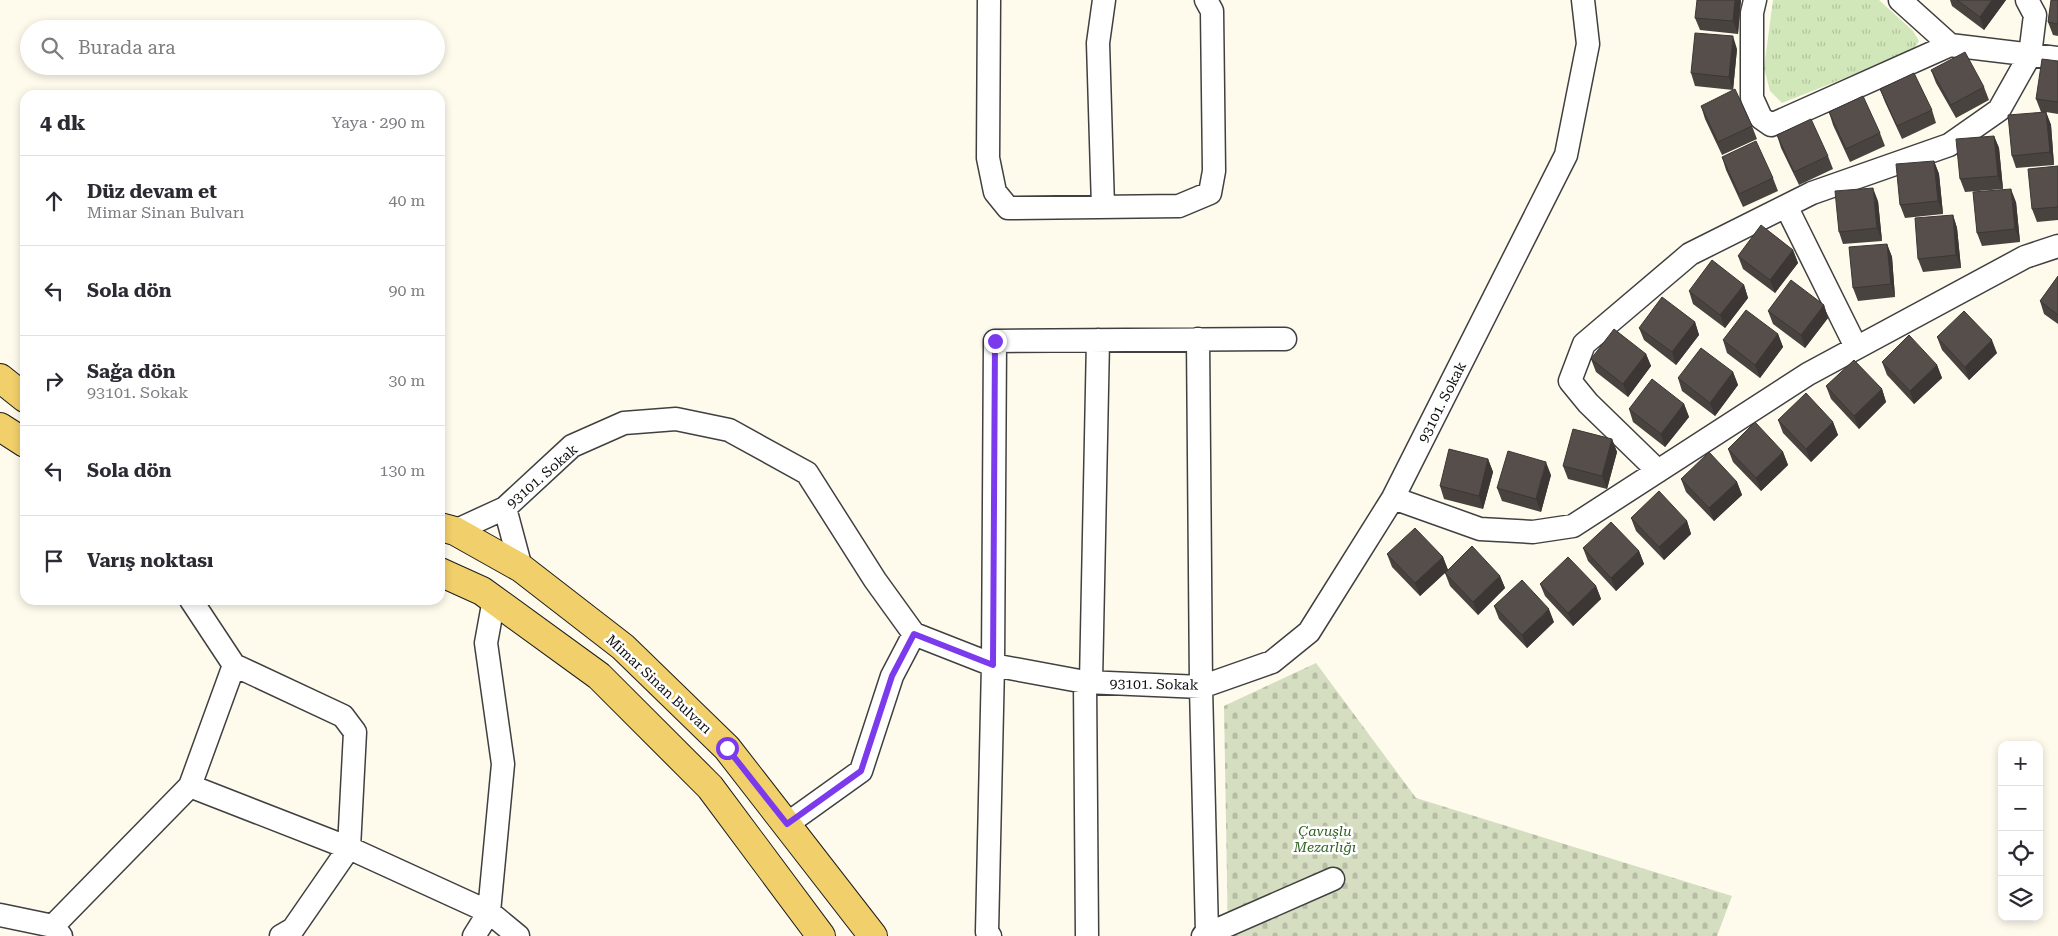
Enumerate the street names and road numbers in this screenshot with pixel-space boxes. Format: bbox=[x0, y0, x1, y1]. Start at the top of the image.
street label: 93101. Sokak bbox=[1415, 359, 1469, 445]
street label: 93101. Sokak bbox=[503, 441, 581, 511]
street label: Mimar Sinan Bulvarı bbox=[603, 631, 715, 737]
street label: 93101. Sokak bbox=[1110, 675, 1199, 693]

